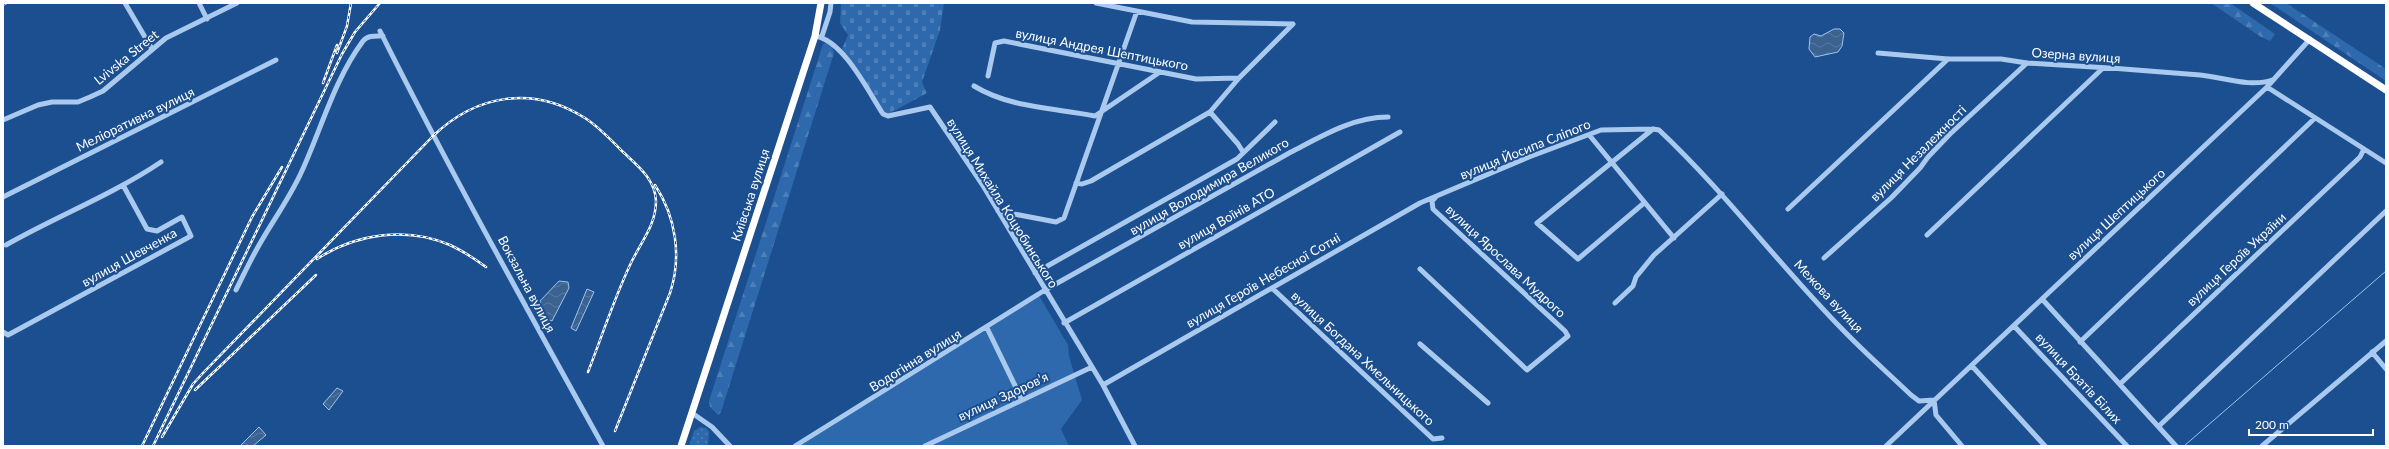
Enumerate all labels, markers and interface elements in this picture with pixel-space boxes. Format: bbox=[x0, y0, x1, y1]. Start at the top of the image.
street label: вулиця Андрея Шептицького bbox=[1014, 24, 1190, 74]
street label: Lvivska Street bbox=[91, 26, 162, 88]
street label: Озерна вулиця bbox=[2031, 44, 2121, 66]
street label: Меліоративна вулиця bbox=[73, 83, 197, 155]
street label: вулиця Незалежності bbox=[1867, 102, 1969, 204]
street label: вулиця Михайла Коцюбинського bbox=[944, 115, 1062, 291]
street label: вулиця Йосипа Сліпого bbox=[1457, 115, 1593, 183]
street label: вулиця Володимира Великого bbox=[1127, 134, 1291, 238]
street label: Київська вулиця bbox=[728, 147, 772, 243]
street label: вулиця Шептицького bbox=[2064, 165, 2168, 263]
street label: вулиця Воїнів АТО bbox=[1175, 184, 1277, 252]
street label: вулиця Ярослава Мудрого bbox=[1443, 201, 1569, 321]
street label: вулиця Героїв України bbox=[2183, 209, 2289, 309]
street label: вулиця Шевченка bbox=[79, 224, 179, 290]
street label: вулиця Героїв Небесної Сотні bbox=[1183, 229, 1343, 331]
street label: Вокзальна вулиця bbox=[495, 233, 559, 335]
street label: Межова вулиця bbox=[1791, 256, 1867, 336]
street label: вулиця Богдана Хмельницького bbox=[1288, 287, 1438, 429]
street label: Водогінна вулиця bbox=[866, 325, 964, 395]
street label: вулиця Братів Білих bbox=[2033, 329, 2126, 427]
street label: вулиця Здоровʼя bbox=[955, 368, 1051, 424]
scale bar bbox=[2249, 411, 2373, 437]
text: 200 m bbox=[2255, 417, 2289, 432]

